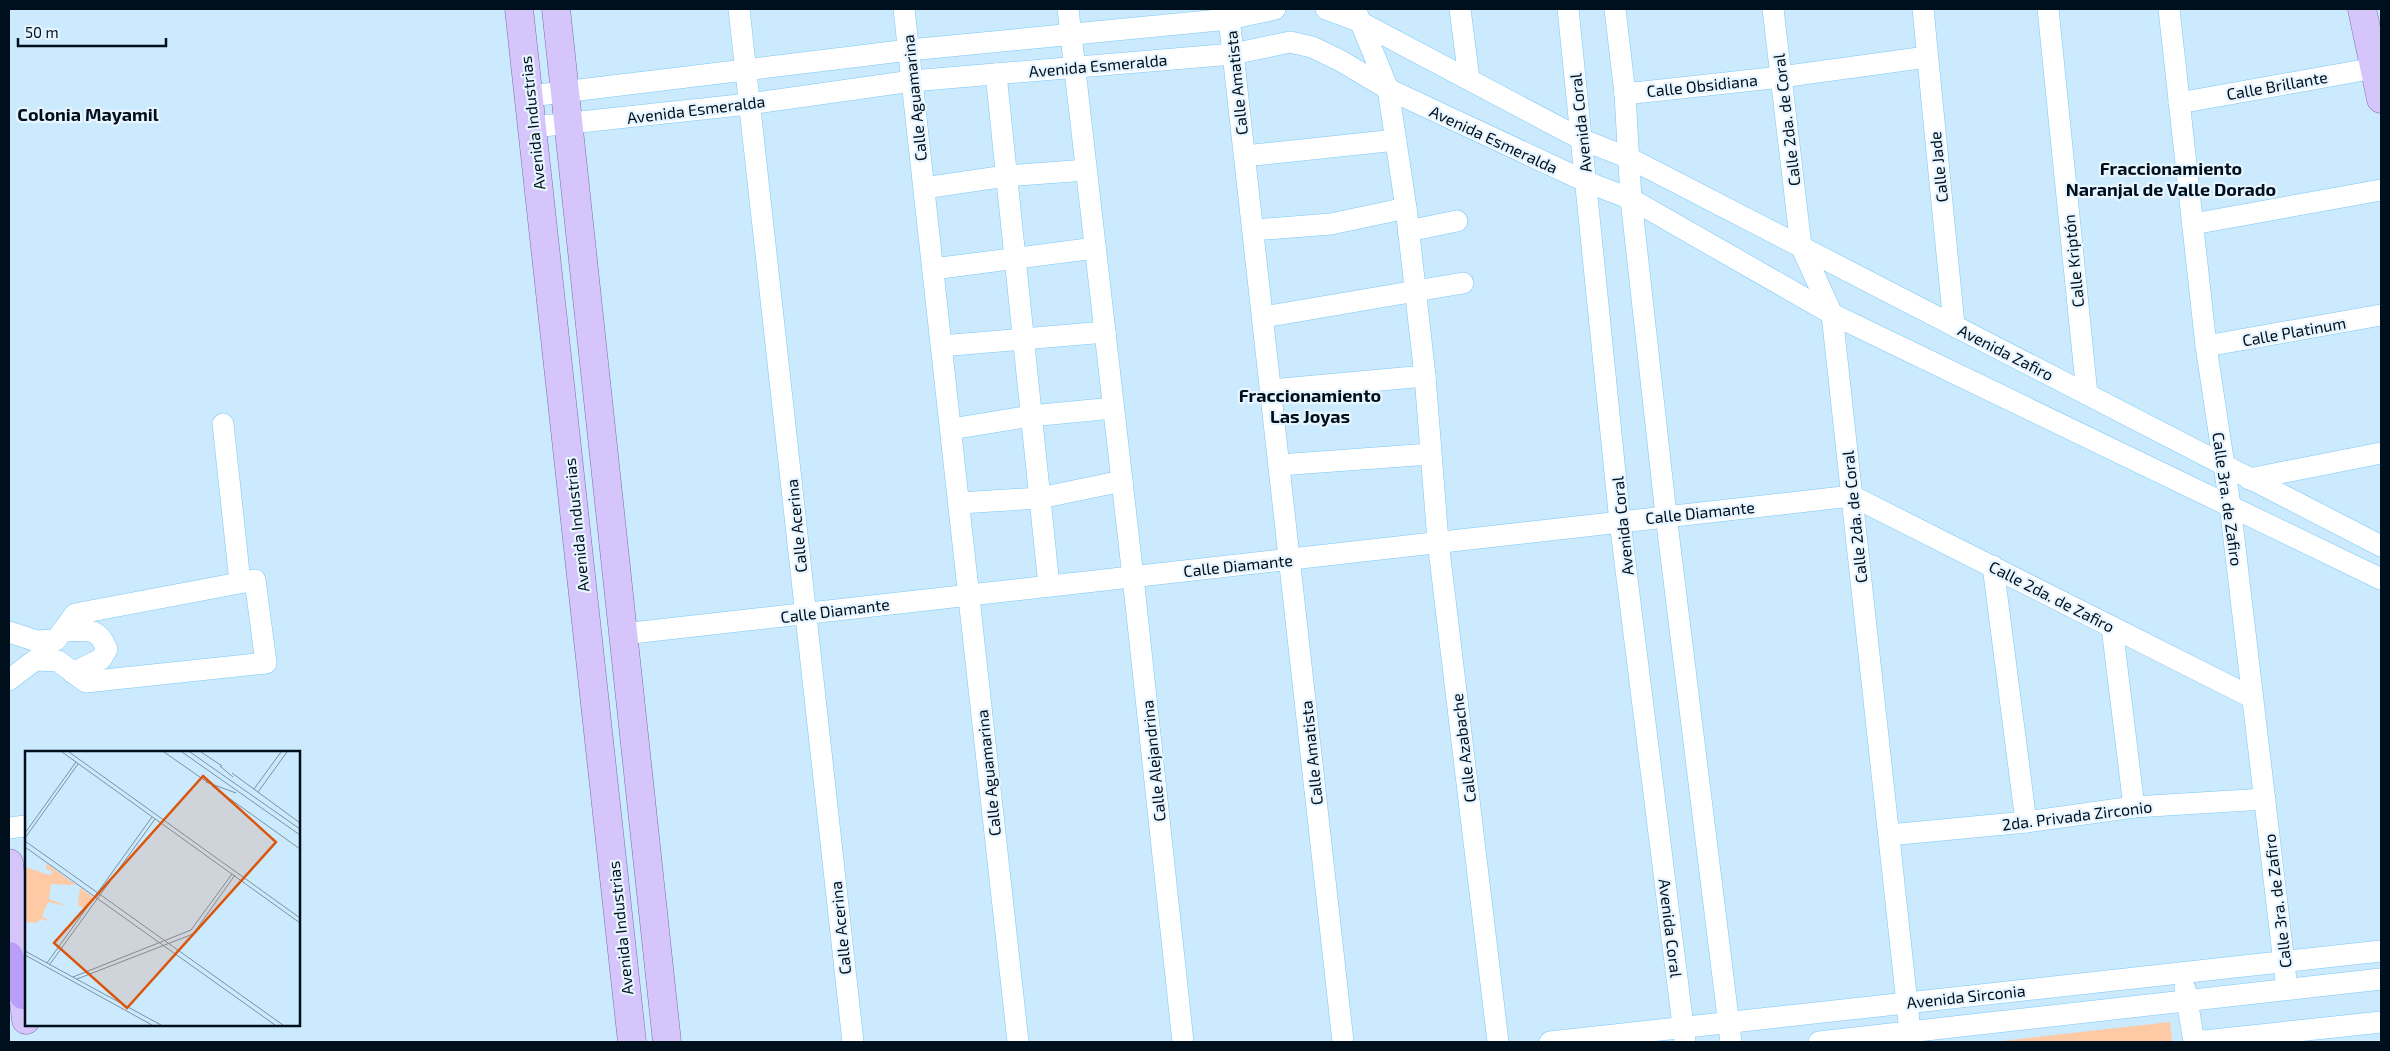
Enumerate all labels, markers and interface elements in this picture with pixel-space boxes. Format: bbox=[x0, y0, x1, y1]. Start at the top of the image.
scale bar bbox=[18, 15, 165, 47]
text: 50 m bbox=[25, 23, 59, 41]
street label: Calle Amatista bbox=[1221, 30, 1251, 136]
street label: Calle Aguamarina bbox=[898, 34, 930, 162]
street label: Avenida Esmeralda bbox=[1028, 49, 1168, 81]
street label: Calle 2da. de Coral bbox=[1768, 52, 1804, 187]
street label: Avenida Industrias bbox=[516, 55, 548, 191]
street label: Calle Brillante bbox=[2225, 67, 2329, 103]
street label: Calle Obsidiana bbox=[1646, 70, 1758, 100]
street label: Avenida Coral bbox=[1565, 72, 1595, 174]
street label: Avenida Esmeralda bbox=[626, 91, 766, 127]
street label: Avenida Esmeralda bbox=[1427, 101, 1561, 177]
district label: Colonia Mayamil bbox=[17, 103, 159, 125]
street label: Calle Jade bbox=[1925, 131, 1951, 203]
district label: Fraccionamiento Naranjal de Valle Dorado bbox=[2066, 157, 2276, 200]
street label: Calle Kriptón bbox=[2059, 214, 2087, 308]
street label: Calle Platinum bbox=[2241, 313, 2347, 349]
street label: Avenida Zafiro bbox=[1955, 320, 2057, 384]
district label: Fraccionamiento Las Joyas bbox=[1239, 384, 1381, 427]
street label: Calle 3ra. de Zafiro bbox=[2209, 431, 2247, 567]
street label: Calle 2da. de Coral bbox=[1838, 450, 1870, 584]
street label: Avenida Industrias bbox=[560, 457, 592, 593]
street label: Avenida Coral bbox=[1607, 475, 1637, 577]
street label: Calle Acerina bbox=[782, 478, 810, 574]
street label: Calle Diamante bbox=[1644, 497, 1756, 527]
street label: Calle Diamante bbox=[1182, 550, 1294, 580]
street label: Calle 2da. de Zafiro bbox=[1986, 556, 2118, 636]
street label: Calle Diamante bbox=[779, 594, 891, 626]
street label: Calle Azabache bbox=[1447, 692, 1479, 804]
street label: Calle Alejandrina bbox=[1137, 699, 1170, 823]
street label: Calle Amatista bbox=[1296, 700, 1326, 806]
street label: Calle Aguamarina bbox=[972, 709, 1004, 837]
inset map bbox=[25, 751, 300, 1026]
street label: 2da. Privada Zirconio bbox=[2001, 796, 2153, 834]
street label: Calle 3ra. de Zafiro bbox=[2259, 833, 2295, 969]
street label: Avenida Industrias bbox=[604, 860, 636, 996]
street label: Avenida Coral bbox=[1656, 877, 1687, 979]
street label: Calle Acerina bbox=[826, 880, 854, 976]
street label: Avenida Sirconia bbox=[1906, 980, 2026, 1012]

